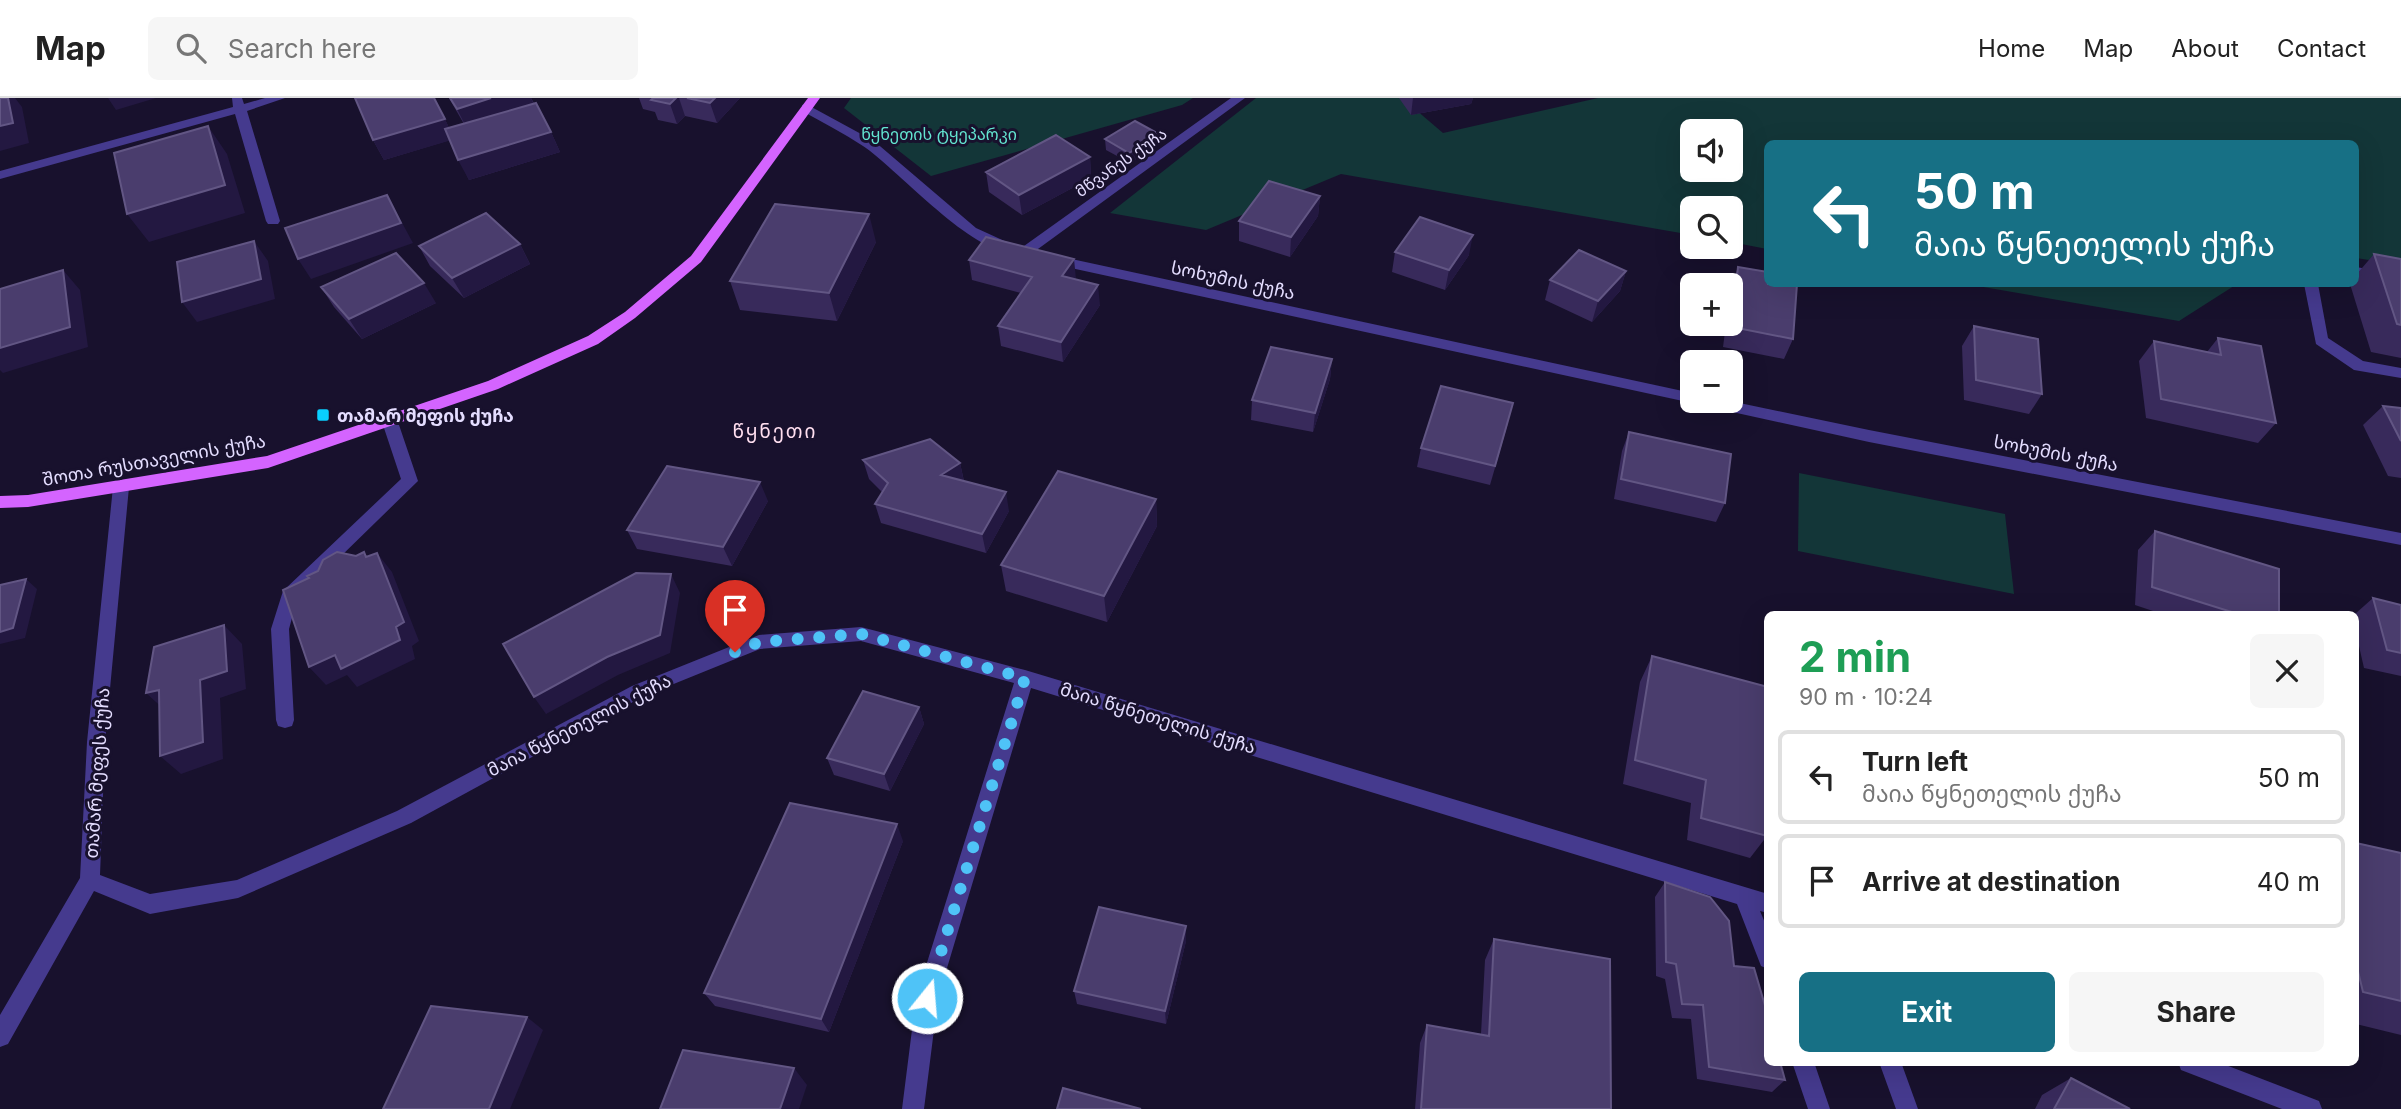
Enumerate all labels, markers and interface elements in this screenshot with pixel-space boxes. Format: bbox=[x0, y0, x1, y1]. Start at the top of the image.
search box bbox=[148, 17, 638, 80]
text: Map bbox=[35, 28, 106, 68]
icon: search bbox=[172, 29, 210, 67]
text: Search here bbox=[228, 33, 376, 64]
text: Home bbox=[1978, 34, 2045, 63]
text: Map bbox=[2083, 34, 2133, 63]
text: About bbox=[2171, 34, 2239, 63]
text: Contact bbox=[2277, 34, 2366, 63]
map controls bbox=[1680, 119, 1743, 413]
button: sound bbox=[1680, 119, 1743, 182]
street label: მწვანეს ქუჩა bbox=[1071, 123, 1171, 201]
park label: წყნეთის ტყეპარკი bbox=[861, 124, 1017, 144]
text: 50 m bbox=[1914, 162, 2035, 221]
icon: left bbox=[1799, 168, 1890, 259]
button: search bbox=[1680, 196, 1743, 259]
text: მაია წყნეთელის ქუჩა bbox=[1914, 225, 2275, 264]
street label: სოხუმის ქუჩა bbox=[1169, 257, 1297, 304]
button: + bbox=[1680, 273, 1743, 336]
button: − bbox=[1680, 350, 1743, 413]
place label: თამარ მეფის ქუჩა bbox=[337, 405, 514, 426]
marker: თამარ მეფის ქუჩა bbox=[315, 407, 331, 423]
district label: წყნეთი bbox=[733, 420, 817, 443]
street label: შოთა რუსთაველის ქუჩა bbox=[41, 430, 267, 491]
street label: სოხუმის ქუჩა bbox=[1992, 431, 2120, 476]
pin bbox=[705, 580, 765, 652]
icon: arrive bbox=[716, 591, 754, 629]
text: 2 min bbox=[1799, 631, 1911, 682]
button: close bbox=[2250, 634, 2324, 708]
street label: მაია წყნეთელის ქუჩა bbox=[484, 670, 675, 781]
street label: მაია წყნეთელის ქუჩა bbox=[1057, 678, 1258, 759]
text: 90 m · 10:24 bbox=[1799, 683, 1933, 711]
street label: თამარ მეფეს ქუჩა bbox=[81, 687, 114, 859]
text: Turn left bbox=[1862, 746, 1968, 777]
icon: left bbox=[1803, 758, 1841, 796]
text: 50 m bbox=[2258, 762, 2320, 793]
text: მაია წყნეთელის ქუჩა bbox=[1862, 780, 2122, 808]
icon: arrive bbox=[1803, 862, 1841, 900]
text: Arrive at destination bbox=[1862, 866, 2121, 897]
text: 40 m bbox=[2257, 866, 2320, 897]
position arrow bbox=[890, 961, 964, 1035]
button: Exit bbox=[1799, 972, 2055, 1052]
button: Share bbox=[2069, 972, 2324, 1052]

